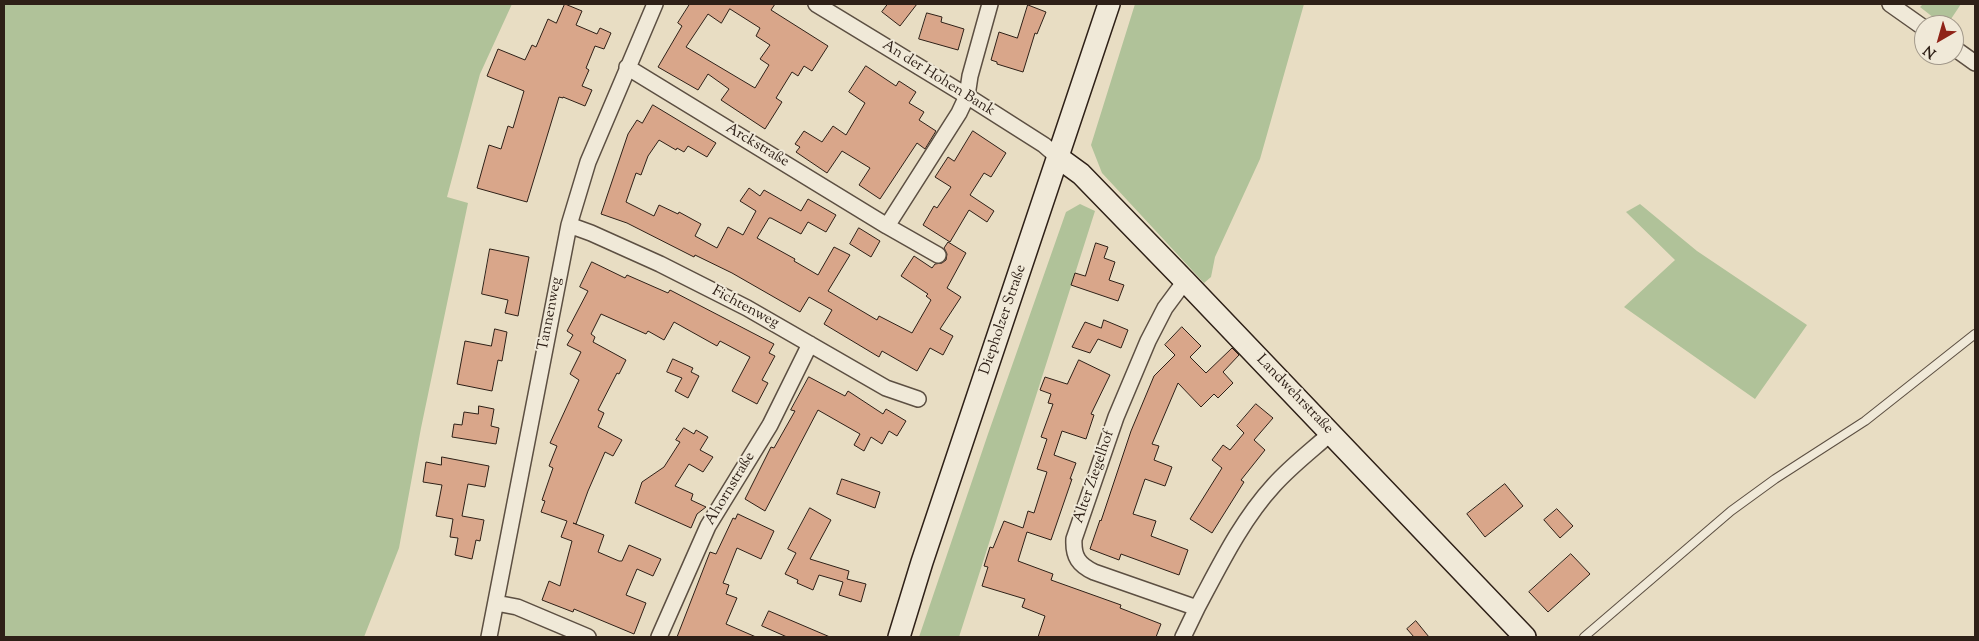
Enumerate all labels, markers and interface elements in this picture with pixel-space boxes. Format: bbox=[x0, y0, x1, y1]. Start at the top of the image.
north arrow bbox=[1914, 15, 1964, 65]
street label: An der Hohen Bank bbox=[878, 37, 998, 121]
text: N bbox=[1920, 40, 1941, 62]
street label: Arckstraße bbox=[722, 120, 792, 172]
street label: Diepholzer Straße bbox=[977, 263, 1031, 377]
street label: Tannenweg bbox=[535, 276, 567, 352]
street label: Fichtenweg bbox=[708, 283, 782, 333]
street label: Landwehrstraße bbox=[1252, 352, 1336, 438]
street label: Alter Ziegelhof bbox=[1071, 428, 1119, 526]
street label: Ahornstraße bbox=[702, 449, 760, 529]

